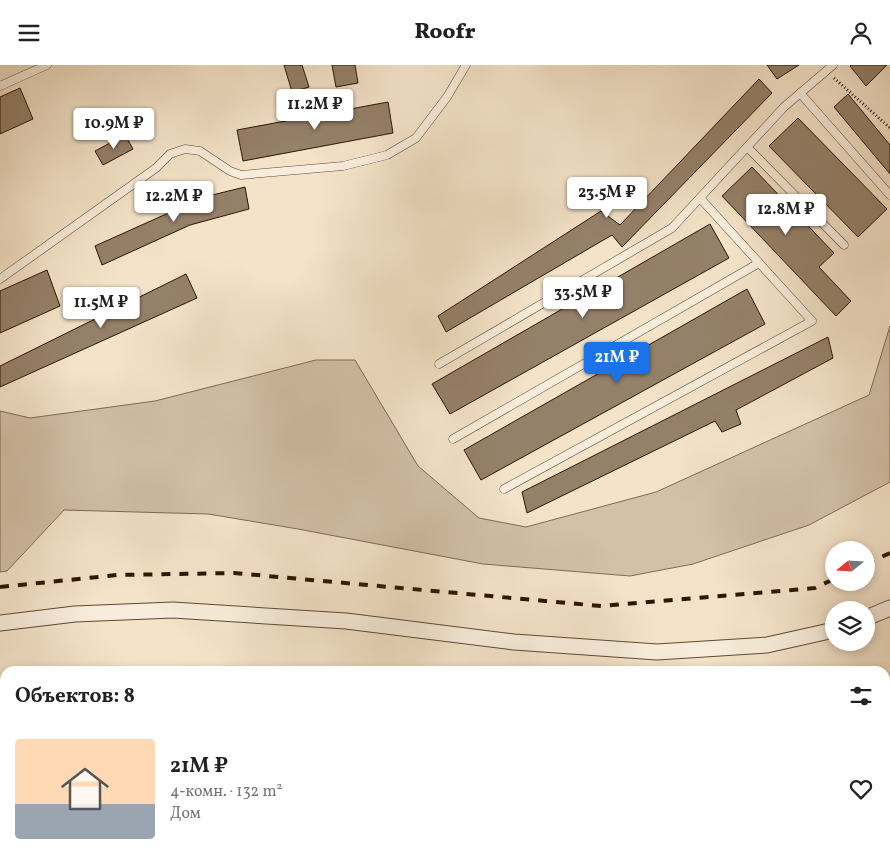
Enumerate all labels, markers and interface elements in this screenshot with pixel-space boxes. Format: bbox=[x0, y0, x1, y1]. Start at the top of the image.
text: Roofr bbox=[414, 17, 476, 48]
icon: menu bbox=[15, 19, 43, 47]
icon: person bbox=[847, 19, 875, 47]
pin: 11.2M ₽ bbox=[269, 88, 361, 131]
text: 11.2M ₽ bbox=[287, 94, 343, 116]
pin: 10.9M ₽ bbox=[68, 107, 160, 150]
text: 10.9M ₽ bbox=[84, 113, 144, 135]
pin: 23.5M ₽ bbox=[561, 177, 653, 219]
pin: 12.2M ₽ bbox=[128, 181, 220, 223]
text: 23.5M ₽ bbox=[578, 182, 636, 204]
text: 12.2M ₽ bbox=[145, 186, 203, 208]
pin: 12.8M ₽ bbox=[740, 193, 832, 236]
text: 12.8M ₽ bbox=[757, 199, 815, 221]
pin: 33.5M ₽ bbox=[537, 277, 629, 319]
text: 33.5M ₽ bbox=[554, 282, 612, 304]
pin: 11.5M ₽ bbox=[55, 287, 147, 329]
text: 11.5M ₽ bbox=[74, 292, 128, 314]
pin: 21M ₽ bbox=[582, 341, 652, 384]
text: 21M ₽ bbox=[595, 347, 639, 369]
north arrow bbox=[825, 541, 875, 591]
map controls bbox=[825, 541, 875, 651]
button: layers bbox=[825, 601, 875, 651]
text: Объектов: 8 bbox=[15, 682, 135, 711]
icon: filters bbox=[847, 682, 875, 710]
text: 21M ₽ bbox=[170, 752, 228, 781]
icon: home bbox=[55, 759, 115, 819]
icon: heart bbox=[847, 775, 875, 803]
text: 4-комн. · 132 m² bbox=[170, 781, 282, 803]
text: Дом bbox=[170, 803, 201, 825]

